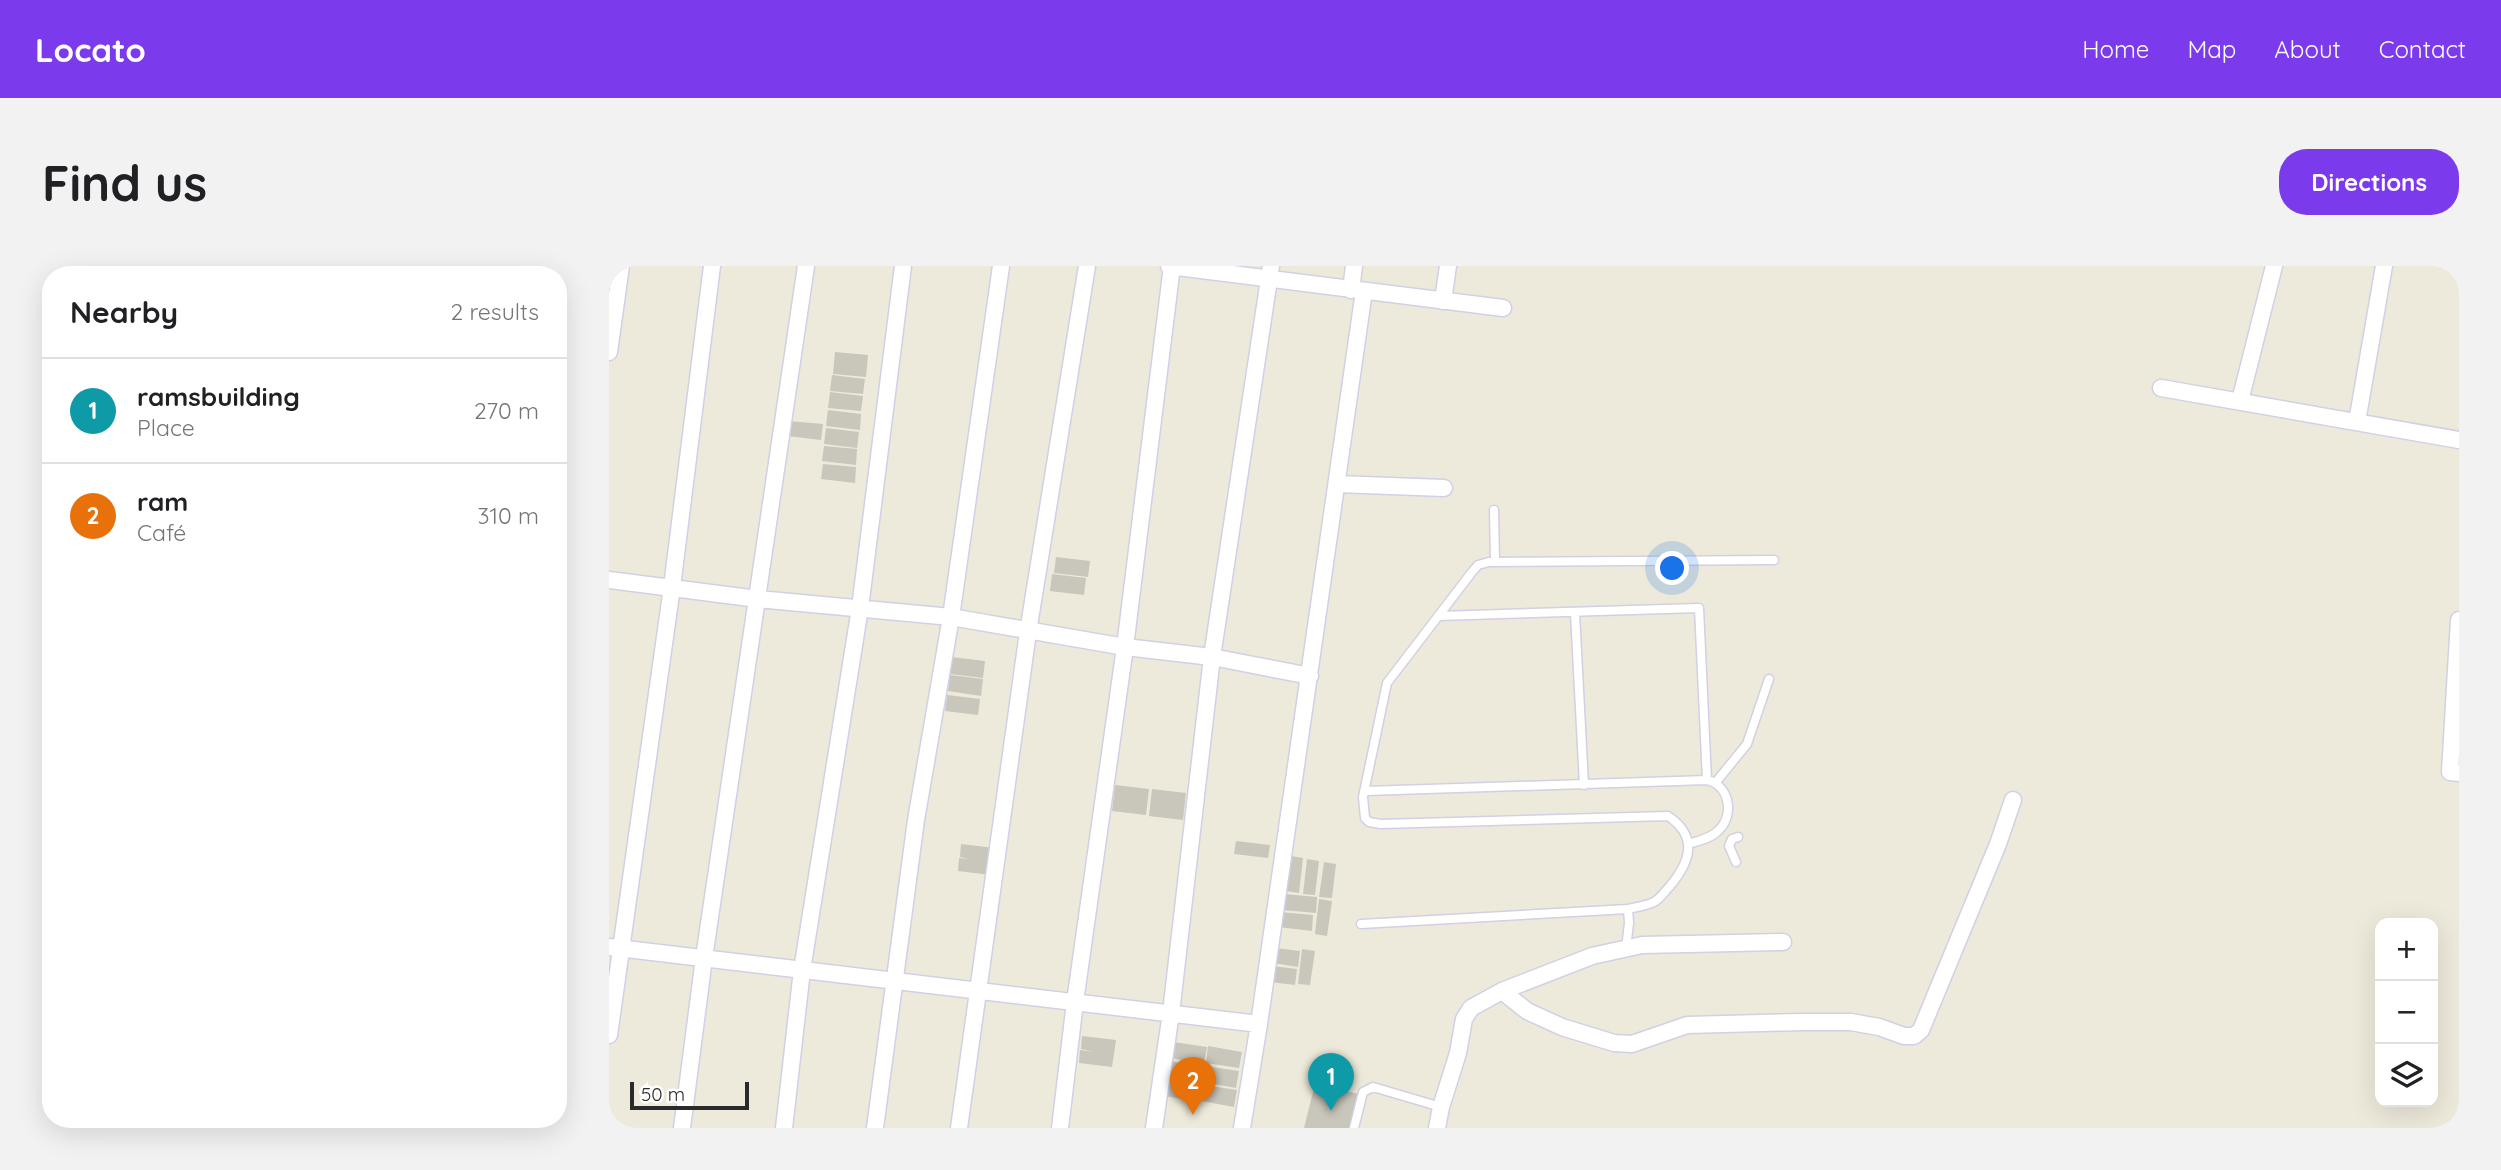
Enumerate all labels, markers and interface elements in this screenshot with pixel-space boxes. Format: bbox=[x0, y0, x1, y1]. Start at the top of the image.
text: Locato bbox=[35, 29, 146, 70]
text: Home bbox=[2082, 34, 2149, 64]
text: Map bbox=[2187, 34, 2236, 64]
text: About bbox=[2274, 34, 2341, 64]
text: Contact bbox=[2379, 34, 2466, 64]
button: Directions bbox=[2279, 149, 2459, 215]
text: Find us bbox=[42, 152, 207, 213]
text: Nearby bbox=[70, 293, 178, 331]
text: 2 results bbox=[450, 297, 539, 326]
text: ramsbuilding bbox=[137, 380, 300, 413]
text: 1 bbox=[89, 396, 97, 425]
text: 270 m bbox=[474, 396, 539, 425]
text: Place bbox=[137, 413, 195, 442]
text: ram bbox=[137, 485, 188, 518]
text: 2 bbox=[86, 501, 100, 530]
text: 310 m bbox=[477, 501, 539, 530]
text: Café bbox=[137, 518, 186, 547]
your location bbox=[1655, 551, 1689, 585]
map controls bbox=[2375, 918, 2438, 1107]
button: + bbox=[2375, 918, 2438, 981]
button: − bbox=[2375, 981, 2438, 1044]
button: layers bbox=[2375, 1044, 2438, 1107]
pin: 1 bbox=[1308, 1053, 1354, 1111]
pin: 2 bbox=[1170, 1057, 1216, 1115]
scale bar bbox=[630, 1079, 749, 1111]
text: 50 m bbox=[641, 1082, 685, 1106]

